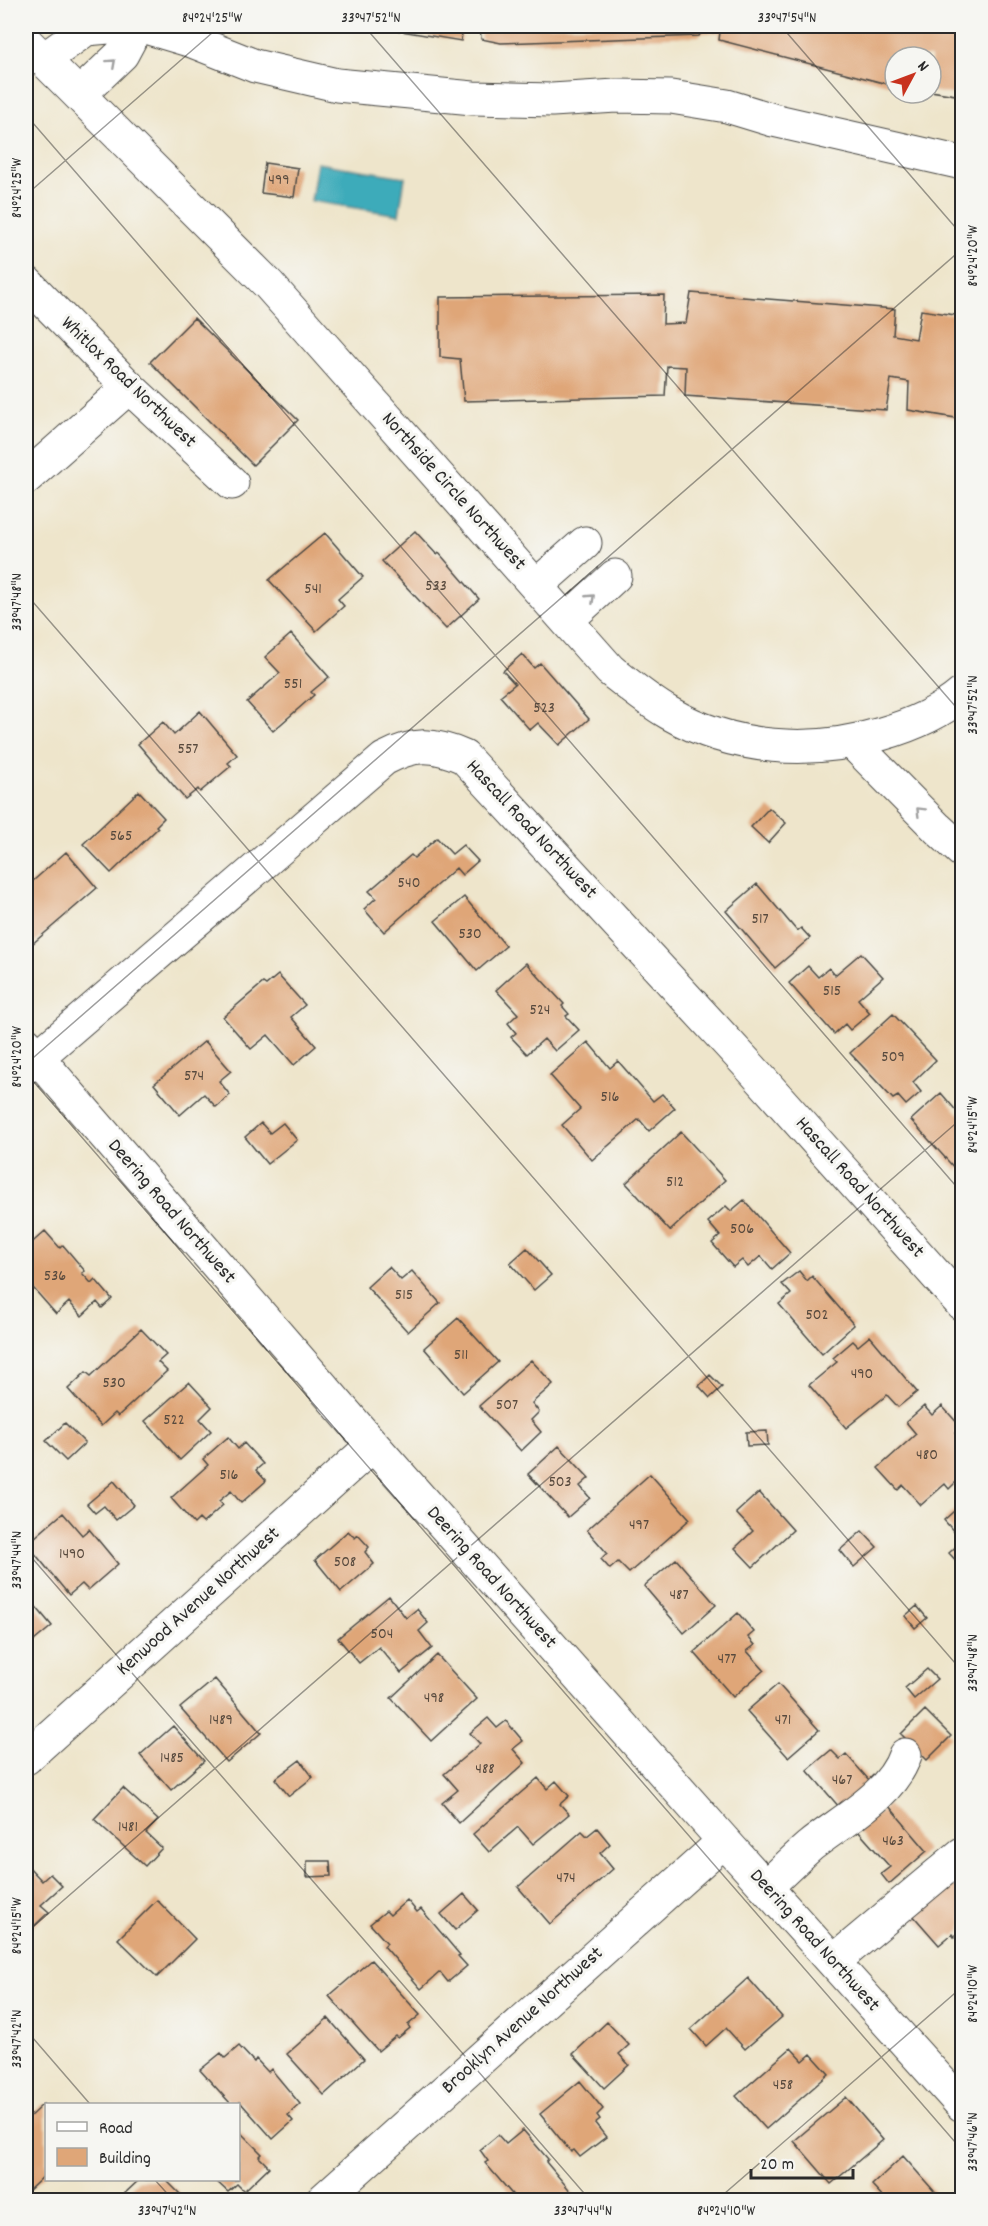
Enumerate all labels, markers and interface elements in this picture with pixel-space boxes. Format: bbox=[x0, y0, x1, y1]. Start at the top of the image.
text: 84°24'25"W bbox=[182, 8, 243, 30]
text: 33°47'52"N bbox=[341, 8, 401, 30]
text: 33°47'54"N bbox=[758, 8, 816, 30]
north arrow bbox=[883, 45, 943, 105]
text: N bbox=[911, 56, 934, 77]
one-way arrow bbox=[105, 59, 116, 70]
text: 84°24'25"W bbox=[7, 157, 29, 218]
house number: 499 bbox=[268, 169, 290, 192]
text: 84°24'20"W bbox=[963, 225, 985, 287]
street label: Whitlox Road Northwest bbox=[54, 311, 202, 455]
street label: Northside Circle Northwest bbox=[374, 406, 532, 578]
text: 33°47'48"N bbox=[7, 573, 29, 631]
house number: 533 bbox=[425, 575, 447, 598]
house number: 541 bbox=[304, 578, 322, 601]
one-way arrow bbox=[584, 594, 595, 605]
house number: 551 bbox=[284, 673, 302, 696]
text: 33°47'52"N bbox=[963, 675, 985, 735]
house number: 523 bbox=[533, 697, 555, 720]
house number: 557 bbox=[178, 738, 198, 761]
street label: Hascall Road Northwest bbox=[459, 754, 603, 906]
one-way arrow bbox=[916, 808, 927, 819]
house number: 565 bbox=[110, 825, 132, 848]
house number: 540 bbox=[398, 872, 420, 895]
house number: 517 bbox=[751, 908, 769, 931]
house number: 530 bbox=[458, 923, 482, 946]
house number: 515 bbox=[823, 980, 841, 1003]
house number: 524 bbox=[529, 999, 551, 1022]
text: 84°24'20"W bbox=[7, 1026, 29, 1088]
house number: 509 bbox=[881, 1046, 905, 1069]
house number: 574 bbox=[184, 1065, 204, 1088]
house number: 516 bbox=[601, 1086, 620, 1109]
text: 84°24'15"W bbox=[963, 1096, 985, 1153]
street label: Hascall Road Northwest bbox=[788, 1111, 930, 1265]
street label: Deering Road Northwest bbox=[100, 1133, 242, 1291]
house number: 512 bbox=[666, 1171, 684, 1194]
house number: 506 bbox=[730, 1218, 754, 1241]
house number: 536 bbox=[44, 1265, 66, 1288]
house number: 515 bbox=[395, 1284, 413, 1307]
house number: 502 bbox=[805, 1304, 829, 1327]
house number: 511 bbox=[454, 1344, 468, 1367]
house number: 490 bbox=[851, 1363, 873, 1386]
house number: 530 bbox=[102, 1372, 126, 1395]
house number: 507 bbox=[496, 1394, 518, 1417]
house number: 522 bbox=[163, 1409, 185, 1432]
house number: 480 bbox=[916, 1444, 938, 1467]
house number: 516 bbox=[220, 1464, 239, 1487]
house number: 503 bbox=[548, 1471, 572, 1494]
street label: Deering Road Northwest bbox=[419, 1500, 563, 1656]
house number: 497 bbox=[629, 1514, 649, 1537]
street label: Kenwood Avenue Northwest bbox=[111, 1521, 287, 1683]
text: 33°47'44"N bbox=[7, 1531, 29, 1589]
house number: 1490 bbox=[59, 1543, 85, 1566]
house number: 508 bbox=[334, 1551, 356, 1574]
house number: 487 bbox=[669, 1584, 689, 1607]
house number: 504 bbox=[371, 1623, 393, 1646]
text: 33°47'48"N bbox=[963, 1634, 985, 1692]
house number: 477 bbox=[718, 1648, 736, 1671]
house number: 498 bbox=[424, 1687, 444, 1710]
house number: 1489 bbox=[209, 1709, 233, 1732]
house number: 471 bbox=[775, 1709, 791, 1732]
house number: 1485 bbox=[160, 1747, 184, 1770]
house number: 488 bbox=[475, 1758, 495, 1781]
house number: 467 bbox=[832, 1769, 852, 1792]
house number: 1481 bbox=[118, 1816, 138, 1839]
house number: 463 bbox=[882, 1830, 904, 1853]
street label: Deering Road Northwest bbox=[742, 1863, 886, 2019]
house number: 474 bbox=[556, 1867, 576, 1890]
text: 84°24'15"W bbox=[7, 1897, 29, 1954]
street label: Brooklyn Avenue Northwest bbox=[436, 1941, 610, 2101]
text: 84°24'10"W bbox=[963, 1965, 985, 2023]
text: 33°47'42"N bbox=[7, 2010, 29, 2068]
house number: 458 bbox=[773, 2074, 793, 2097]
legend bbox=[45, 2103, 240, 2181]
text: 33°47'46"N bbox=[963, 2112, 985, 2172]
text: Road bbox=[99, 2117, 133, 2142]
scale bar bbox=[751, 2142, 853, 2180]
text: Building bbox=[99, 2147, 151, 2172]
text: 20 m bbox=[760, 2153, 794, 2178]
text: 33°47'42"N bbox=[138, 2201, 196, 2223]
text: 33°47'44"N bbox=[554, 2201, 612, 2223]
text: 84°24'10"W bbox=[697, 2201, 755, 2223]

